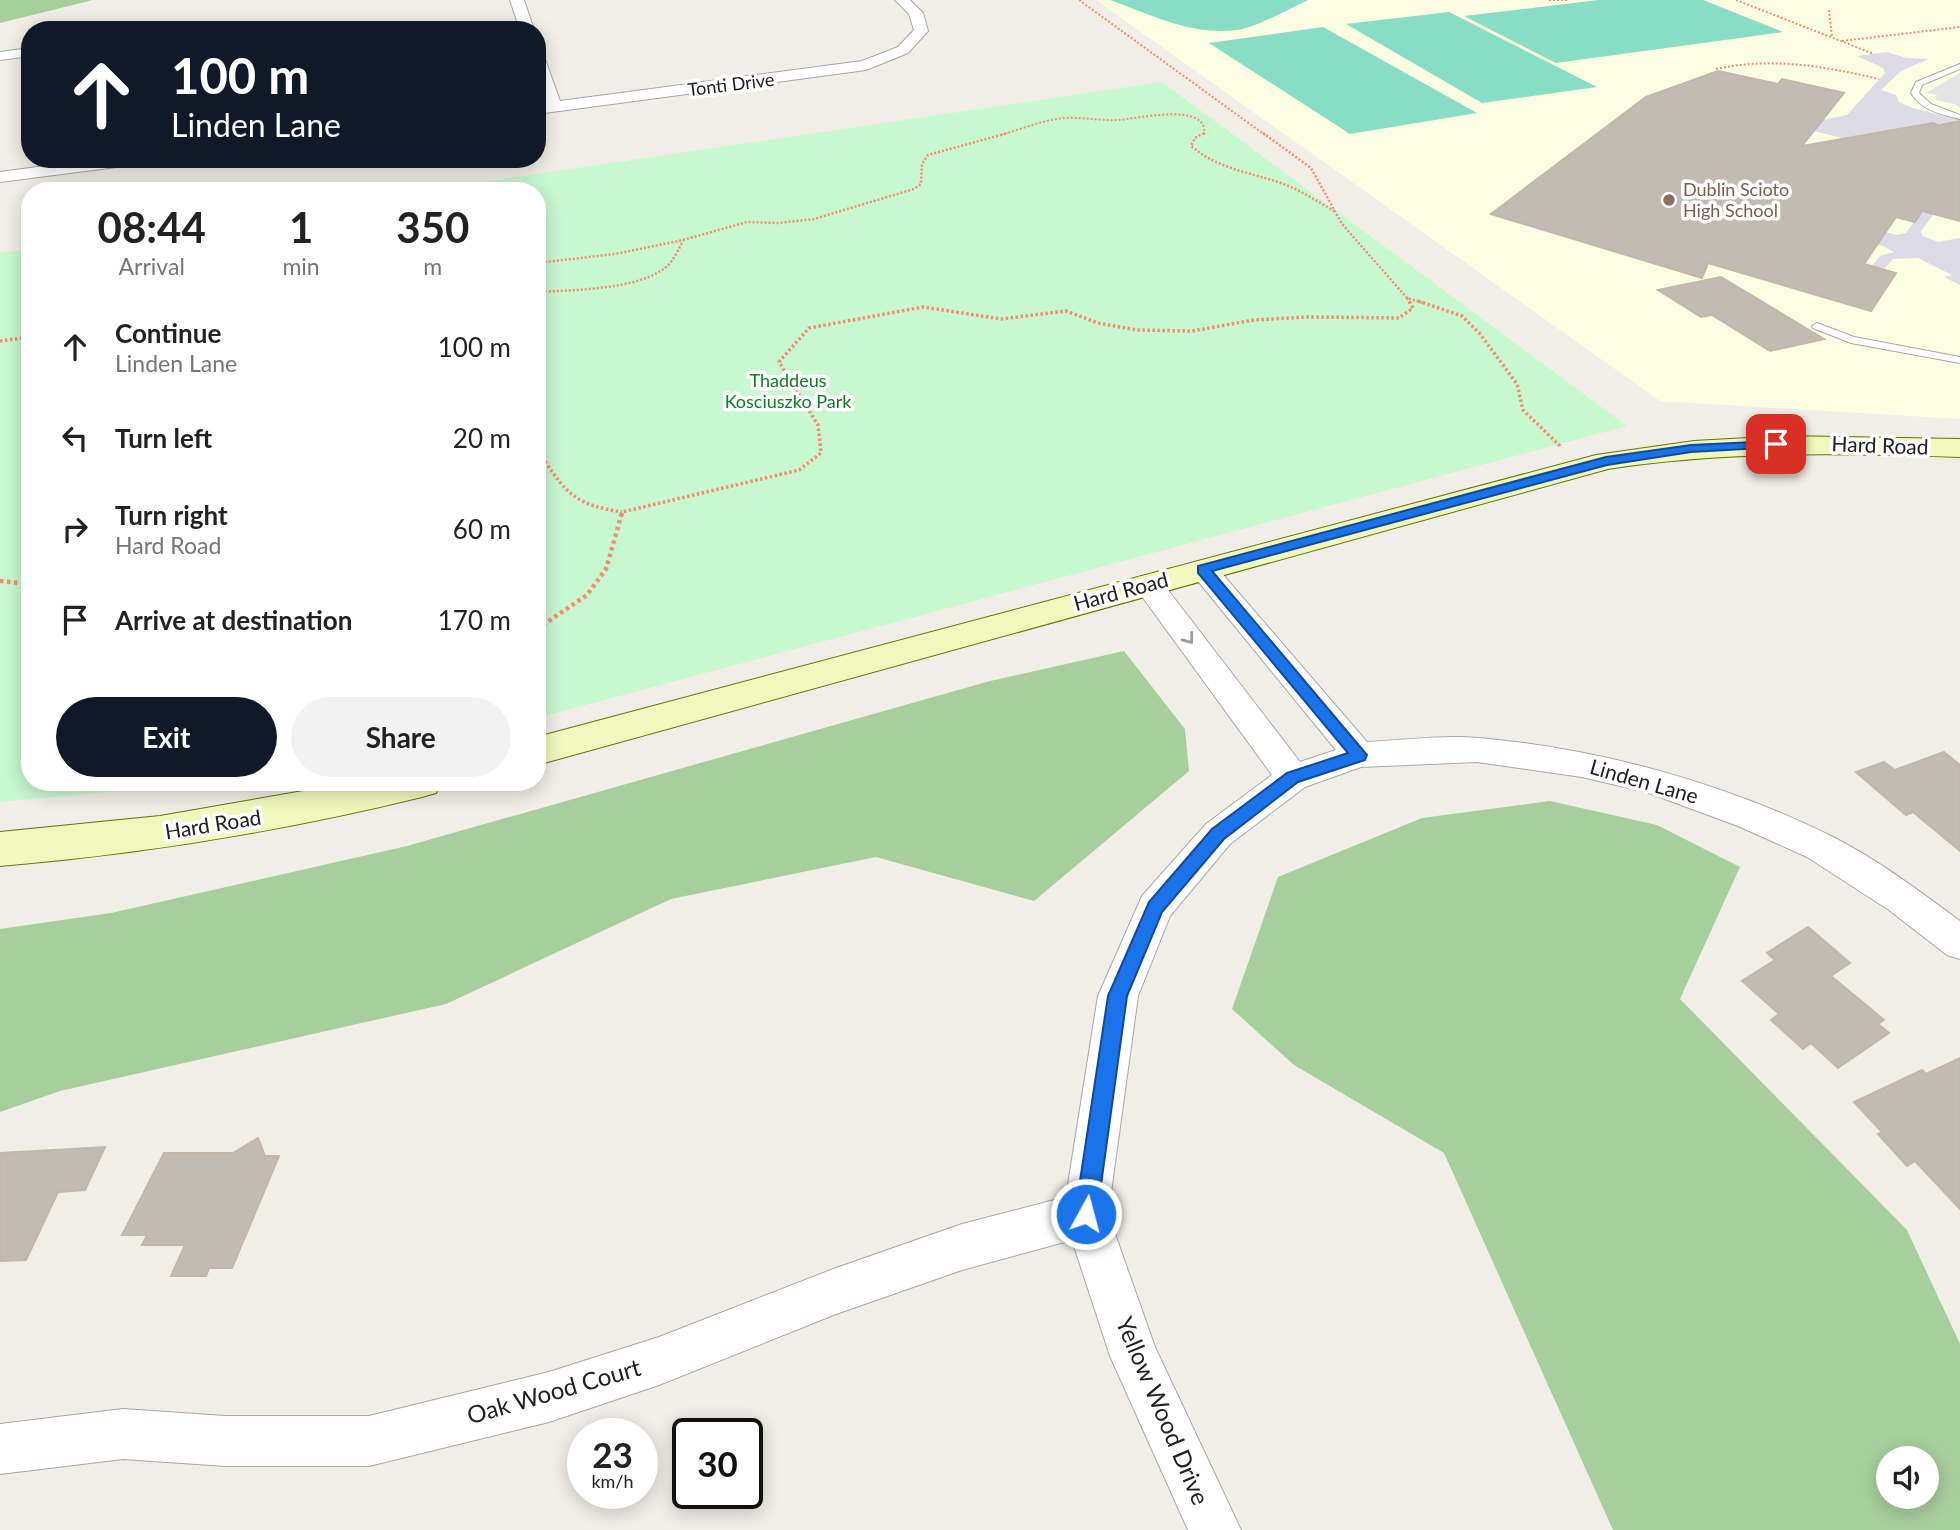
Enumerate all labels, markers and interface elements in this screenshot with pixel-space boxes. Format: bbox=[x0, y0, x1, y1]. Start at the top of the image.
text: 100 m bbox=[171, 46, 309, 104]
icon: ahead bbox=[56, 49, 147, 140]
street label: Tonti Drive bbox=[686, 68, 775, 100]
text: Linden Lane bbox=[171, 105, 341, 144]
place label: Dublin Scioto High School bbox=[1683, 178, 1789, 221]
marker: Dublin Scioto High School bbox=[1661, 192, 1677, 208]
text: 08:44 bbox=[98, 202, 206, 252]
text: 1 bbox=[289, 202, 313, 252]
text: 350 bbox=[396, 202, 469, 252]
text: Arrival bbox=[119, 252, 185, 280]
text: min bbox=[282, 252, 320, 280]
text: m bbox=[423, 252, 442, 280]
text: Continue bbox=[115, 317, 221, 349]
icon: ahead bbox=[56, 328, 94, 366]
text: 100 m bbox=[438, 331, 511, 363]
text: Linden Lane bbox=[115, 349, 237, 377]
park label: Thaddeus Kosciuszko Park bbox=[725, 369, 852, 412]
pin bbox=[1746, 414, 1806, 474]
icon: left bbox=[56, 419, 94, 457]
text: Turn left bbox=[115, 422, 212, 454]
text: 20 m bbox=[453, 422, 511, 454]
icon: arrive bbox=[1757, 425, 1795, 463]
street label: Hard Road bbox=[1831, 430, 1929, 459]
text: Turn right bbox=[115, 499, 228, 531]
icon: right bbox=[56, 510, 94, 548]
text: 60 m bbox=[453, 513, 511, 545]
text: Hard Road bbox=[115, 531, 221, 559]
street label: Hard Road bbox=[1070, 566, 1171, 615]
icon: arrive bbox=[56, 601, 94, 639]
text: Arrive at destination bbox=[115, 604, 352, 636]
text: 170 m bbox=[438, 604, 511, 636]
one-way arrow bbox=[1181, 631, 1194, 644]
button: Exit bbox=[56, 697, 277, 777]
button: Share bbox=[291, 697, 511, 777]
street label: Linden Lane bbox=[1587, 753, 1701, 808]
street label: Hard Road bbox=[163, 804, 263, 843]
position arrow bbox=[1049, 1177, 1123, 1251]
street label: Yellow Wood Drive bbox=[1111, 1312, 1216, 1509]
street label: Oak Wood Court bbox=[463, 1352, 644, 1429]
speed limit sign: 30 bbox=[672, 1418, 763, 1509]
text: 23 bbox=[592, 1433, 633, 1475]
map controls bbox=[1876, 1446, 1939, 1509]
button: sound bbox=[1876, 1446, 1939, 1509]
text: km/h bbox=[591, 1470, 634, 1492]

